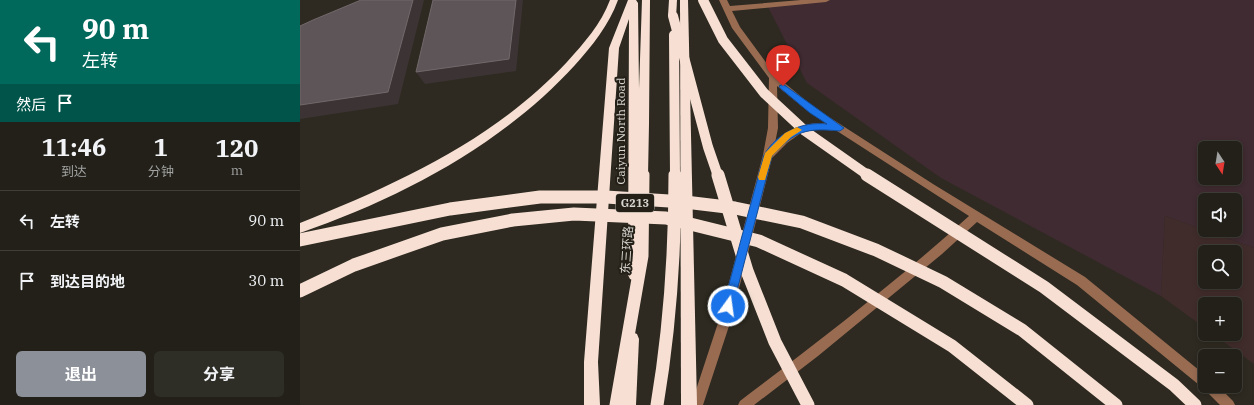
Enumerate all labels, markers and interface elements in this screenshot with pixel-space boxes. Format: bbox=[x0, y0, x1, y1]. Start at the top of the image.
text: 90 m bbox=[82, 10, 149, 47]
icon: left bbox=[16, 16, 68, 68]
pin bbox=[766, 45, 800, 86]
text: 左转 bbox=[82, 49, 118, 72]
icon: arrive bbox=[772, 51, 794, 73]
street label: Caiyun North Road bbox=[613, 78, 628, 184]
icon: arrive bbox=[54, 92, 76, 114]
text: 然后 bbox=[16, 95, 46, 114]
text: 11:46 bbox=[41, 131, 106, 163]
text: 1 bbox=[154, 131, 168, 163]
text: 120 bbox=[215, 132, 259, 164]
north arrow bbox=[1198, 141, 1242, 185]
map controls bbox=[1198, 141, 1242, 393]
text: m bbox=[231, 162, 243, 179]
text: 到达 bbox=[61, 163, 87, 180]
text: 分钟 bbox=[148, 163, 174, 180]
button: sound bbox=[1198, 193, 1242, 237]
road number: G213 bbox=[616, 194, 654, 212]
icon: left bbox=[16, 210, 38, 232]
text: 90 m bbox=[248, 211, 284, 230]
text: 左转 bbox=[50, 212, 80, 231]
street label: 东三环路 bbox=[617, 225, 636, 274]
button: search bbox=[1198, 245, 1242, 289]
icon: arrive bbox=[16, 270, 38, 292]
text: 30 m bbox=[248, 271, 284, 290]
text: 到达目的地 bbox=[50, 272, 125, 291]
position arrow bbox=[707, 285, 749, 327]
button: + bbox=[1198, 297, 1242, 341]
button: − bbox=[1198, 349, 1242, 393]
button: 退出 bbox=[16, 351, 146, 397]
button: 分享 bbox=[154, 351, 284, 397]

